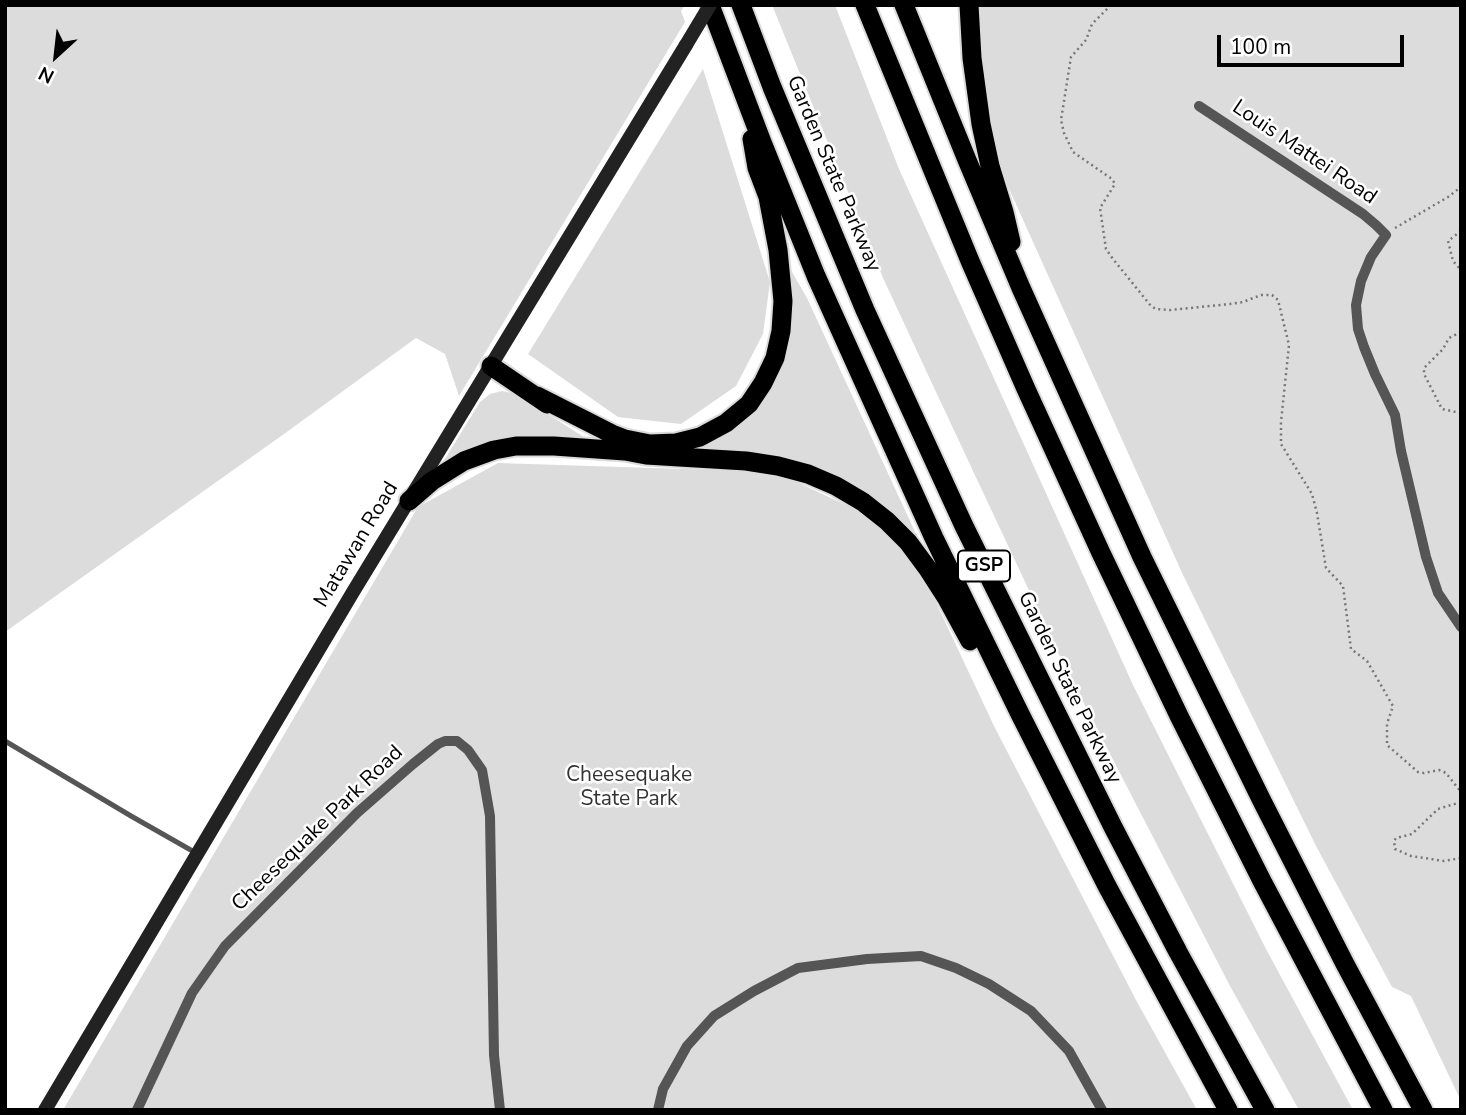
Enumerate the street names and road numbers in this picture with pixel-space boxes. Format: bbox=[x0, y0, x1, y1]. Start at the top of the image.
street label: Garden State Parkway bbox=[780, 72, 886, 276]
street label: Louis Mattei Road bbox=[1227, 95, 1381, 211]
street label: Matawan Road bbox=[310, 478, 404, 612]
road number: GSP bbox=[958, 551, 1010, 582]
street label: Garden State Parkway bbox=[1012, 588, 1126, 788]
street label: Cheesequake Park Road bbox=[227, 741, 409, 917]

